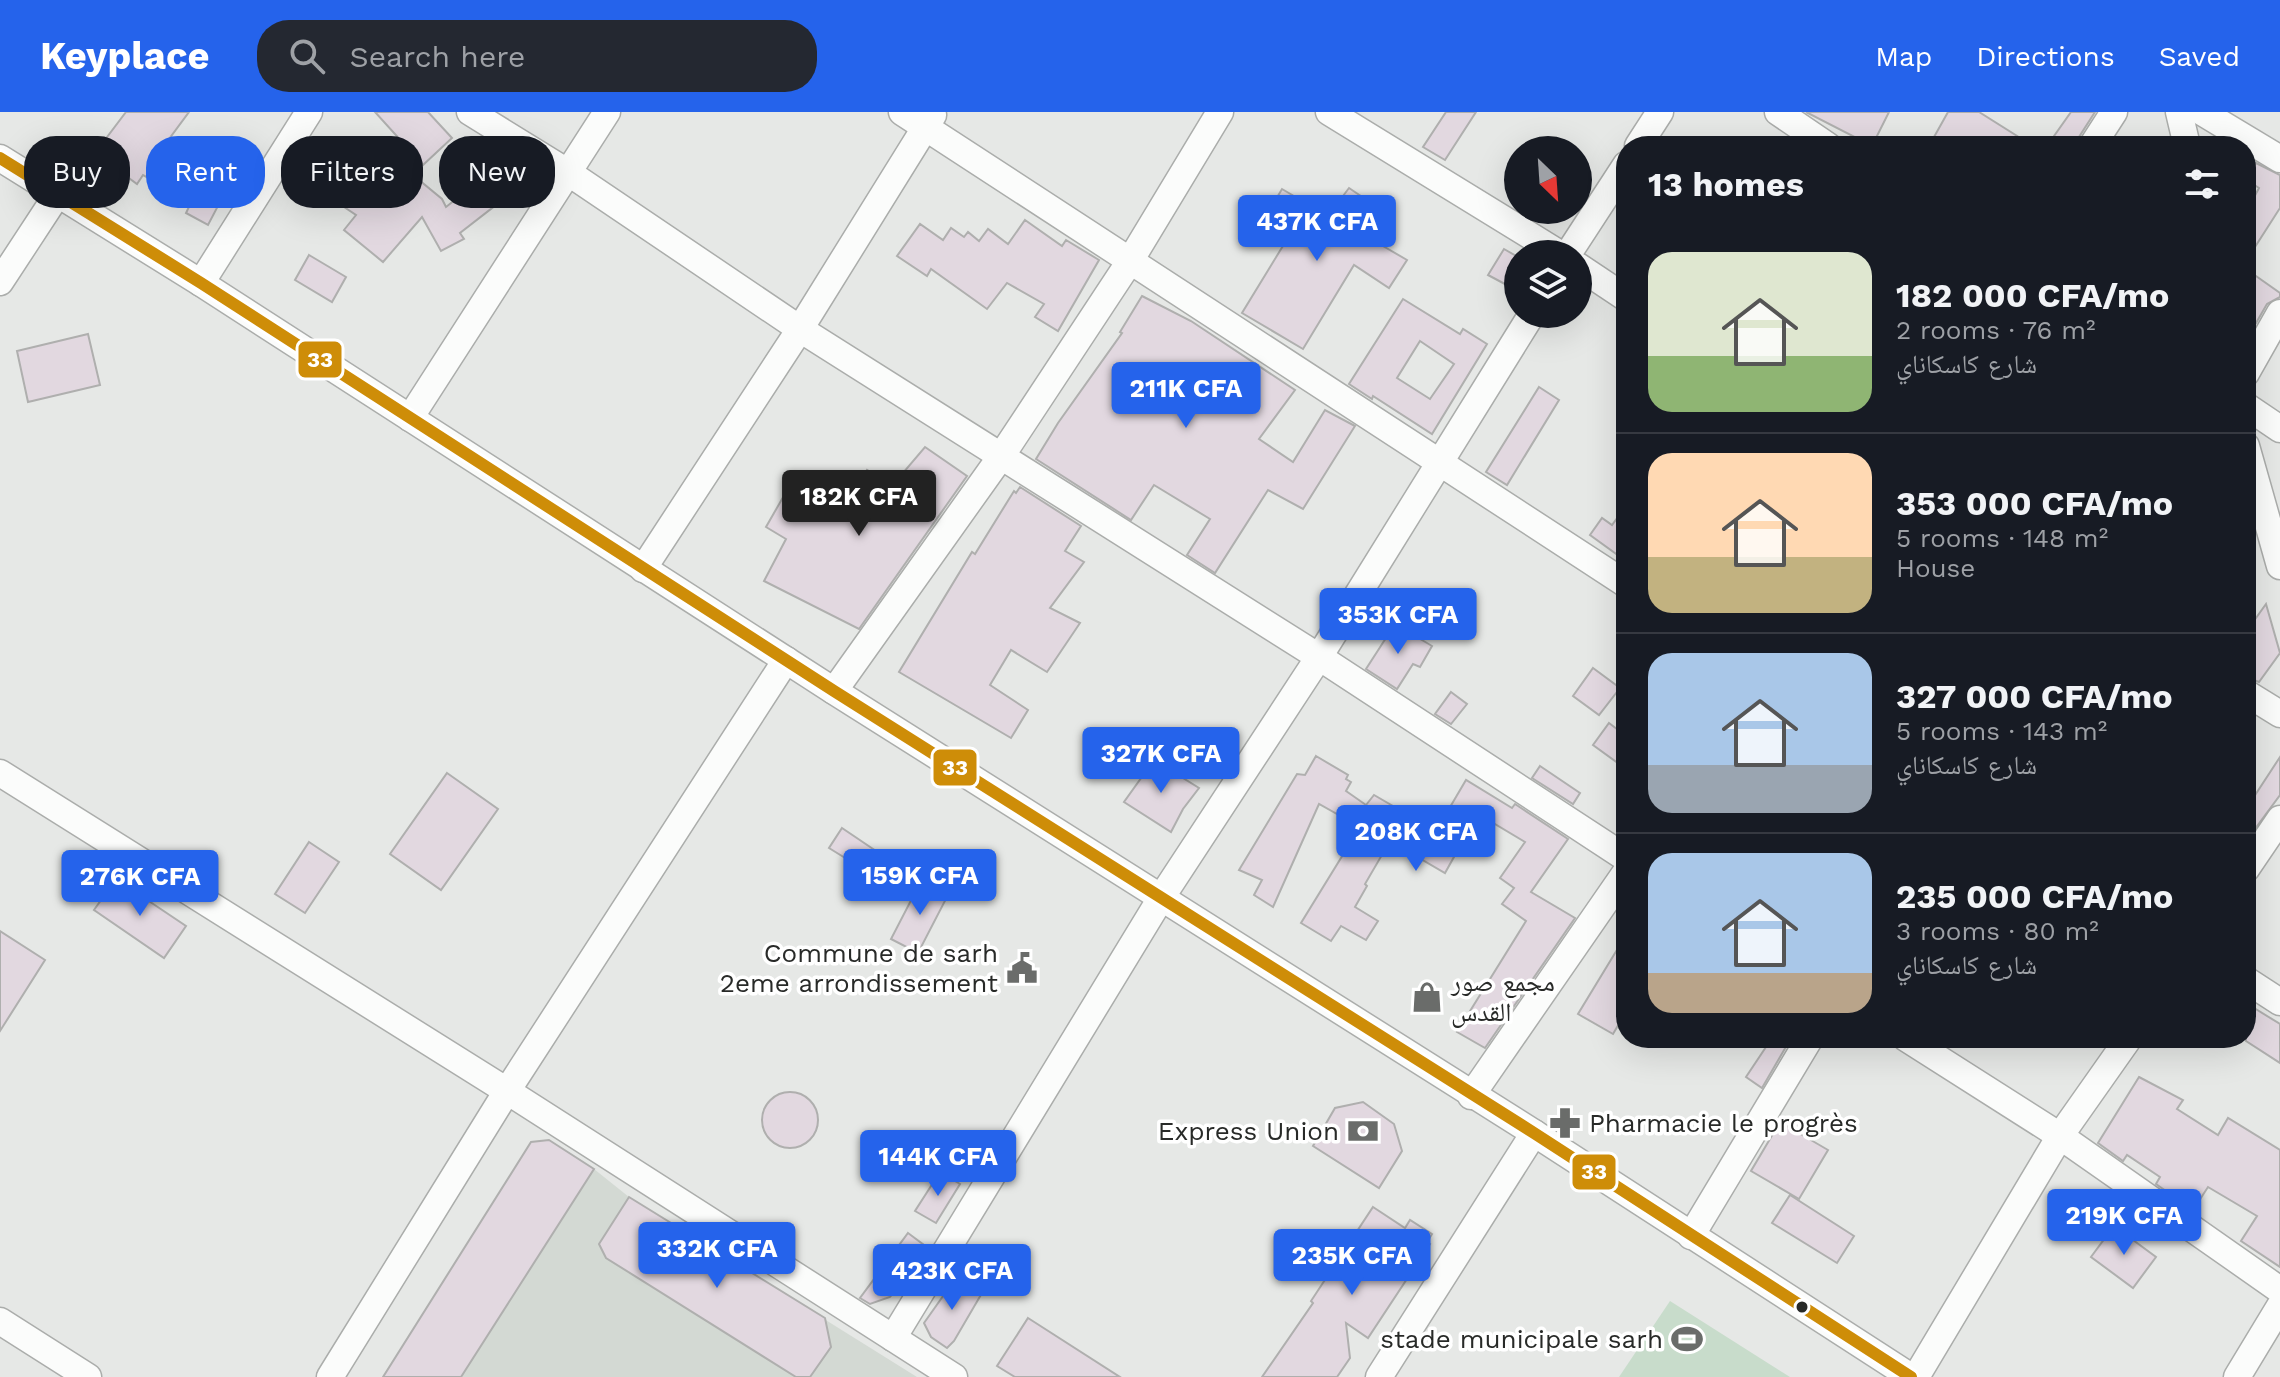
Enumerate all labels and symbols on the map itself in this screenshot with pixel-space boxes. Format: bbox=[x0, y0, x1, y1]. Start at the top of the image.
north arrow bbox=[1504, 136, 1592, 224]
pin: 437K CFA bbox=[1234, 195, 1400, 263]
line badge: 33 bbox=[297, 340, 343, 379]
text: 33 bbox=[307, 347, 333, 372]
pin: 211K CFA bbox=[1103, 362, 1269, 430]
pin: 182K CFA bbox=[776, 470, 942, 538]
pin: 353K CFA bbox=[1315, 588, 1481, 656]
pin: 327K CFA bbox=[1078, 727, 1244, 795]
line badge: 33 bbox=[932, 748, 978, 787]
text: 33 bbox=[942, 755, 968, 780]
pin: 208K CFA bbox=[1333, 805, 1499, 873]
pin: 159K CFA bbox=[837, 849, 1003, 917]
pin: 276K CFA bbox=[57, 850, 223, 918]
place label: Commune de sarh 2eme arrondissement bbox=[720, 938, 998, 998]
public building icon: Commune de sarh 2eme arrondissement bbox=[1005, 951, 1039, 985]
place label: مجمع صور القدس bbox=[1450, 967, 1555, 1028]
shop icon: مجمع صور القدس bbox=[1410, 980, 1444, 1014]
pharmacy icon: Pharmacie le progrès bbox=[1548, 1106, 1582, 1140]
place label: Pharmacie le progrès bbox=[1589, 1108, 1858, 1138]
bank icon: Express Union bbox=[1346, 1114, 1380, 1148]
place label: Express Union bbox=[1158, 1116, 1339, 1146]
pin: 144K CFA bbox=[855, 1130, 1021, 1198]
line badge: 33 bbox=[1571, 1153, 1617, 1191]
text: 33 bbox=[1581, 1159, 1607, 1184]
pin: 219K CFA bbox=[2041, 1189, 2207, 1257]
pin: 332K CFA bbox=[634, 1222, 800, 1290]
pin: 235K CFA bbox=[1269, 1229, 1435, 1297]
pin: 423K CFA bbox=[869, 1244, 1035, 1312]
unlabelled marker bbox=[1794, 1299, 1810, 1315]
sports icon: stade municipale sarh bbox=[1670, 1322, 1704, 1356]
place label: stade municipale sarh bbox=[1380, 1324, 1663, 1354]

